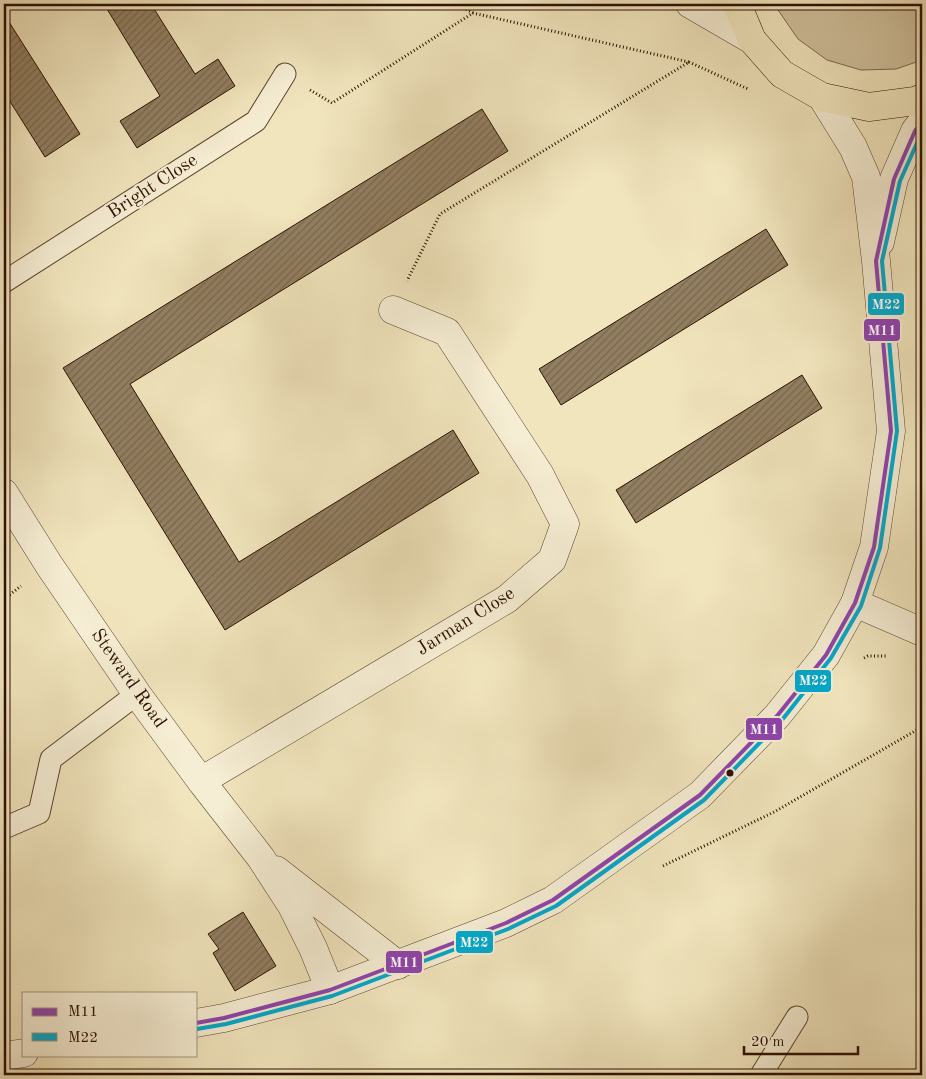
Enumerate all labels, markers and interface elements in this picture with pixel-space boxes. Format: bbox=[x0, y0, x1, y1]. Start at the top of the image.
street label: Bright Close bbox=[105, 151, 201, 223]
line badge: M22 bbox=[867, 292, 905, 316]
text: M22 bbox=[872, 298, 900, 312]
line badge: M11 bbox=[863, 318, 901, 342]
text: M11 bbox=[868, 324, 896, 338]
street label: Jarman Close bbox=[414, 584, 518, 660]
street label: Steward Road bbox=[87, 626, 169, 732]
line badge: M22 bbox=[794, 669, 832, 693]
text: M22 bbox=[799, 674, 827, 688]
line badge: M11 bbox=[745, 717, 783, 741]
text: M11 bbox=[750, 723, 778, 737]
unlabelled marker bbox=[725, 768, 735, 778]
line badge: M22 bbox=[455, 930, 494, 954]
text: M22 bbox=[460, 936, 488, 950]
line badge: M11 bbox=[385, 950, 423, 974]
text: M11 bbox=[390, 956, 418, 970]
legend bbox=[22, 992, 198, 1056]
text: M11 bbox=[68, 1005, 98, 1020]
scale bar bbox=[744, 1024, 857, 1056]
text: M22 bbox=[68, 1031, 98, 1046]
text: 20 m bbox=[751, 1035, 785, 1050]

